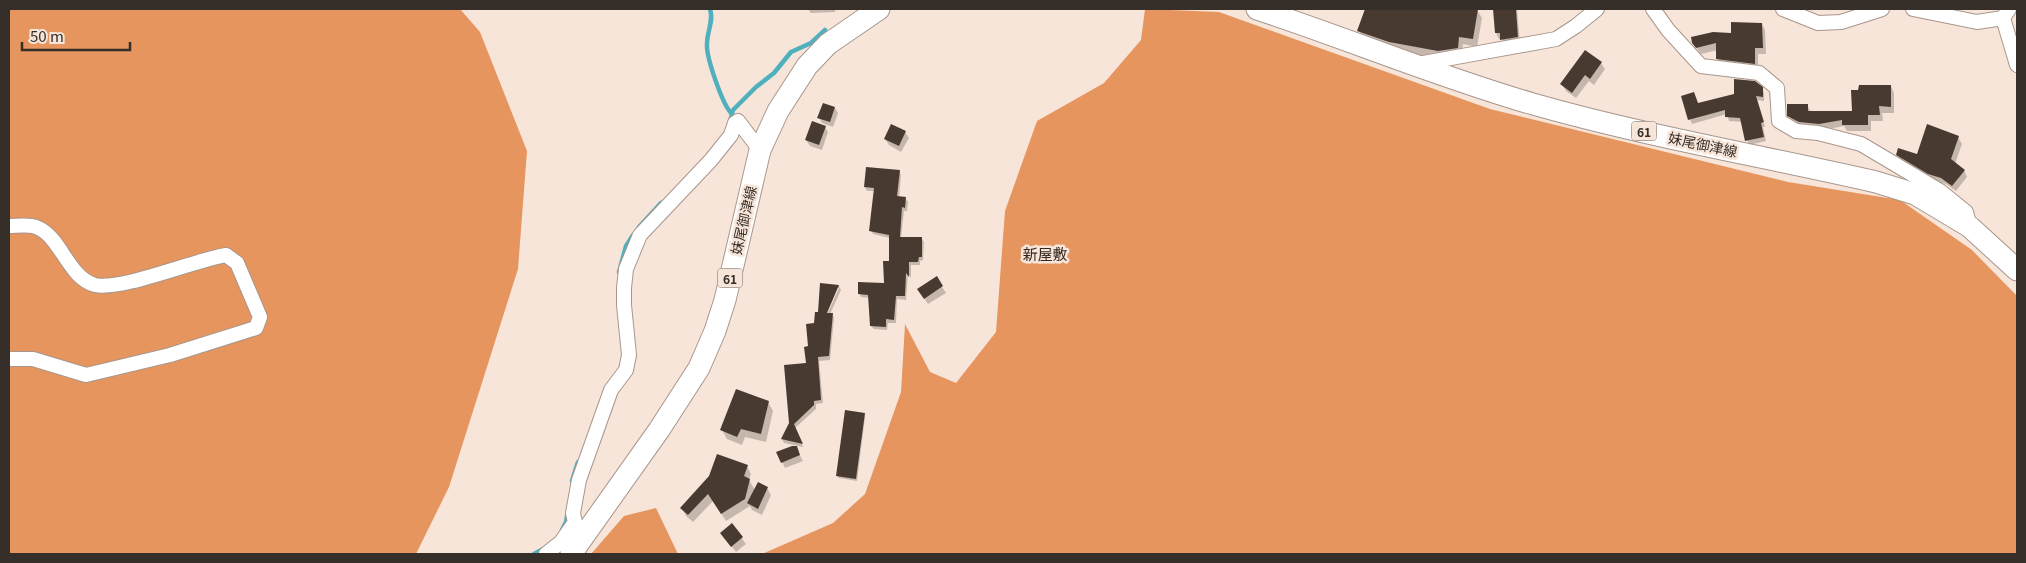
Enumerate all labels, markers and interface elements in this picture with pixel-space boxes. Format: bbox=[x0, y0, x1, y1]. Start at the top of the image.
scale bar bbox=[22, 20, 130, 52]
text: 50 m bbox=[30, 25, 64, 46]
road number: 61 bbox=[1632, 122, 1656, 140]
street label: 妹尾御津線 bbox=[1667, 127, 1739, 161]
street label: 妹尾御津線 bbox=[725, 184, 761, 256]
district label: 新屋敷 bbox=[1022, 243, 1068, 264]
road number: 61 bbox=[718, 268, 742, 288]

